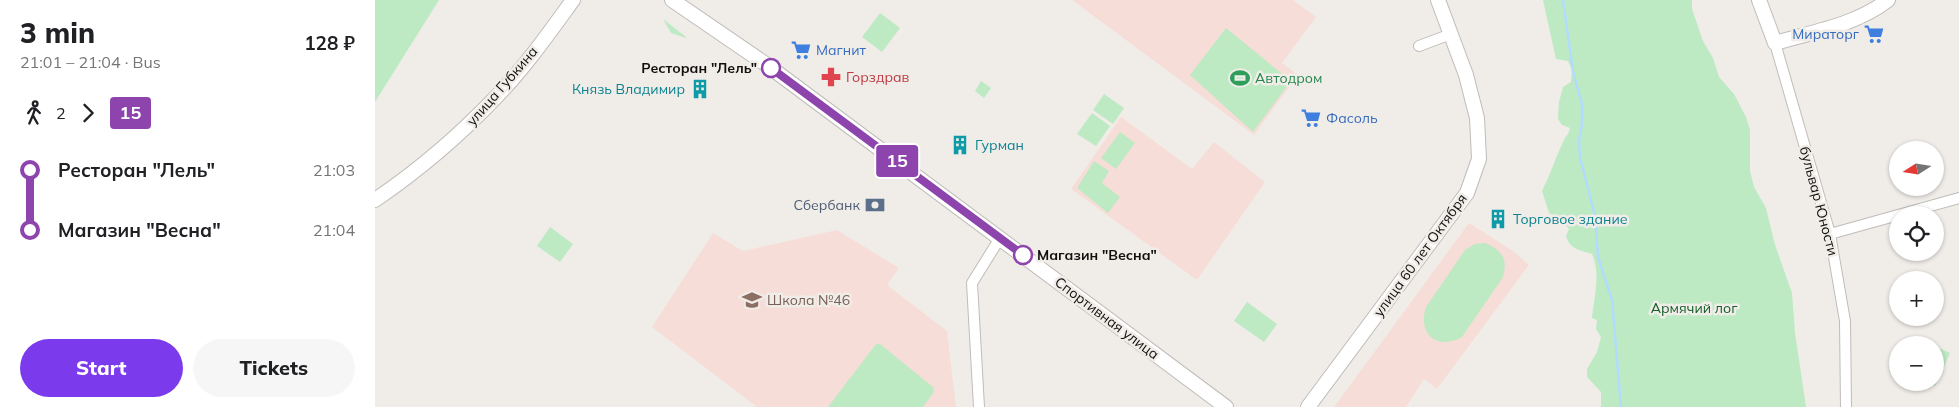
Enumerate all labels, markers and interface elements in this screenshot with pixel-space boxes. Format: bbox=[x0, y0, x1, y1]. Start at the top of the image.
text: 3 min bbox=[20, 15, 95, 50]
supermarket icon: Мираторг bbox=[1863, 23, 1885, 45]
place label: Мираторг bbox=[1792, 25, 1860, 43]
text: 128 ₽ bbox=[304, 31, 355, 55]
supermarket icon: Магнит bbox=[790, 39, 812, 61]
place label: Магнит bbox=[816, 41, 866, 59]
street label: улица Губкина bbox=[463, 43, 541, 129]
text: 21:01 – 21:04 · Bus bbox=[20, 52, 161, 72]
marker: Ресторан "Лель" bbox=[761, 58, 781, 78]
place label: Ресторан "Лель" bbox=[641, 59, 757, 77]
pharmacy icon: Горздрав bbox=[820, 66, 842, 88]
sports icon: Автодром bbox=[1229, 67, 1251, 89]
place label: Горздрав bbox=[846, 68, 910, 86]
place label: Автодром bbox=[1255, 69, 1322, 87]
building icon: Князь Владимир bbox=[689, 78, 711, 100]
place label: Князь Владимир bbox=[572, 80, 685, 98]
icon: walk bbox=[20, 99, 48, 127]
icon: forward bbox=[74, 99, 102, 127]
text: 15 bbox=[120, 101, 141, 124]
text: 2 bbox=[56, 103, 66, 123]
supermarket icon: Фасоль bbox=[1300, 107, 1322, 129]
place label: Фасоль bbox=[1326, 109, 1378, 127]
building icon: Гурман bbox=[949, 134, 971, 156]
place label: Гурман bbox=[975, 136, 1024, 154]
north arrow bbox=[1889, 141, 1944, 196]
map controls bbox=[1889, 141, 1944, 391]
street label: бульвар Юности bbox=[1796, 144, 1842, 258]
line badge: 15 bbox=[875, 145, 919, 177]
text: 15 bbox=[886, 149, 908, 172]
text: Ресторан "Лель" bbox=[58, 158, 215, 182]
text: 21:03 bbox=[313, 160, 355, 180]
street label: улица 60 лет Октября bbox=[1369, 190, 1471, 320]
bank icon: Сбербанк bbox=[864, 194, 886, 216]
place label: Сбербанк bbox=[793, 196, 860, 214]
button: locate bbox=[1889, 206, 1944, 261]
building icon: Торговое здание bbox=[1487, 208, 1509, 230]
place label: Торговое здание bbox=[1513, 210, 1628, 228]
text: Магазин "Весна" bbox=[58, 218, 221, 242]
text: 21:04 bbox=[313, 220, 355, 240]
marker: Магазин "Весна" bbox=[1013, 245, 1033, 265]
place label: Магазин "Весна" bbox=[1037, 246, 1157, 264]
button: + bbox=[1889, 271, 1944, 326]
street label: Спортивная улица bbox=[1051, 273, 1163, 363]
school or university icon: Школа №46 bbox=[741, 289, 763, 311]
place label: Школа №46 bbox=[767, 291, 850, 309]
park label: Армячий лог bbox=[1651, 299, 1738, 317]
button: − bbox=[1889, 336, 1944, 391]
button: Start bbox=[20, 339, 183, 397]
button: Tickets bbox=[193, 339, 355, 397]

